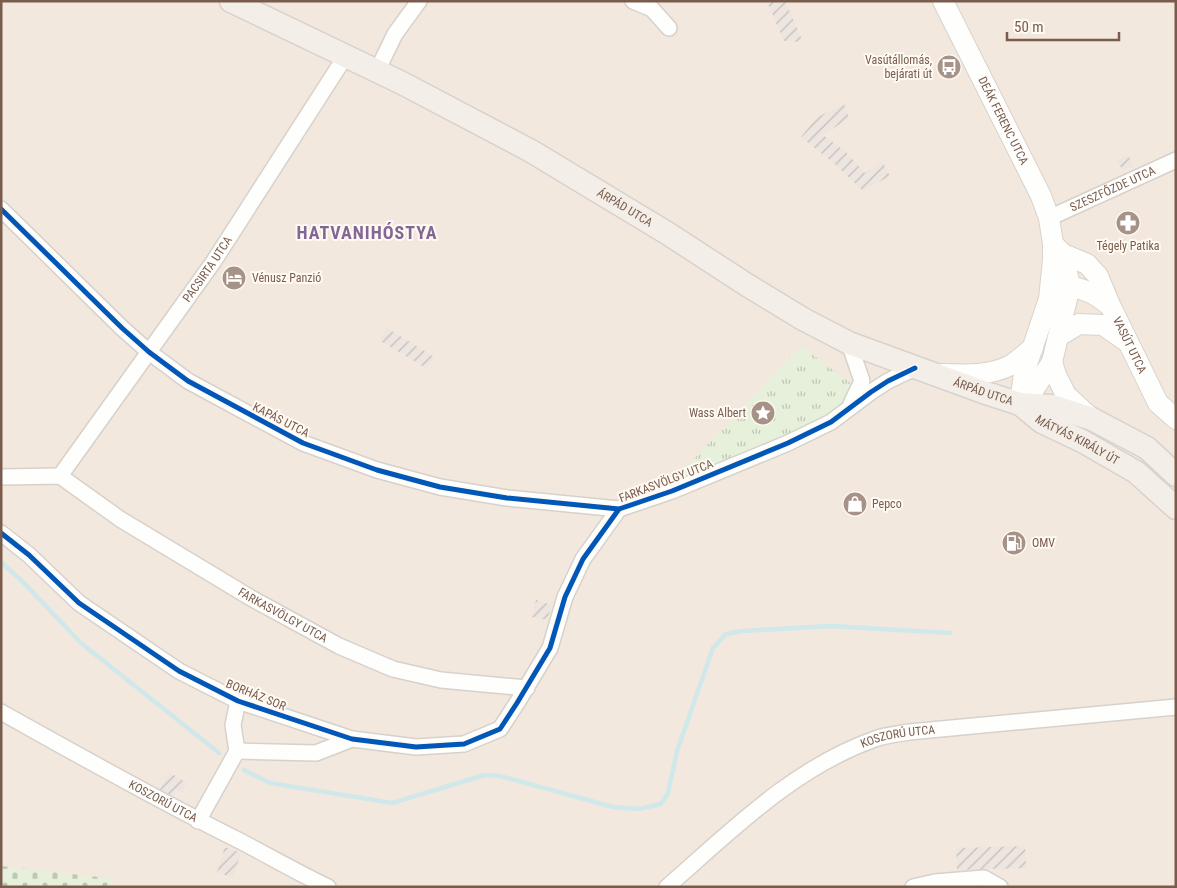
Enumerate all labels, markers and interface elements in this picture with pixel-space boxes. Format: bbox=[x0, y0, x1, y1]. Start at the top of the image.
scale bar bbox=[1007, 10, 1120, 42]
text: 50 m bbox=[1014, 18, 1044, 36]
place label: Vasútállomás, bejárati út bbox=[865, 53, 932, 81]
bus stop icon: Vasútállomás, bejárati út bbox=[936, 54, 962, 80]
street label: DEÁK FERENC UTCA bbox=[975, 74, 1031, 167]
street label: SZESZFŐZDE UTCA bbox=[1068, 163, 1158, 214]
street label: ÁRPÁD UTCA bbox=[595, 185, 655, 230]
pharmacy icon: Tégely Patika bbox=[1115, 210, 1141, 236]
district label: HATVANIHÓSTYA bbox=[297, 222, 437, 243]
street label: PACSIRTA UTCA bbox=[180, 234, 235, 305]
place label: Tégely Patika bbox=[1096, 239, 1160, 253]
hotel icon: Vénusz Panzió bbox=[221, 265, 247, 291]
place label: Vénusz Panzió bbox=[252, 271, 321, 285]
street label: VASÚT UTCA bbox=[1110, 314, 1149, 376]
street label: ÁRPÁD UTCA bbox=[952, 374, 1015, 408]
street label: KAPÁS UTCA bbox=[250, 399, 312, 440]
place icon: Wass Albert bbox=[750, 400, 776, 426]
place label: Wass Albert bbox=[689, 406, 746, 420]
street label: MÁTYÁS KIRÁLY ÚT bbox=[1032, 412, 1122, 468]
street label: FARKASVÖLGY UTCA bbox=[617, 456, 715, 505]
shop icon: Pepco bbox=[842, 491, 868, 517]
place label: Pepco bbox=[872, 497, 902, 511]
fuel station icon: OMV bbox=[1001, 530, 1027, 556]
place label: OMV bbox=[1032, 536, 1055, 550]
street label: FARKASVÖLGY UTCA bbox=[236, 585, 330, 645]
street label: BORHÁZ SOR bbox=[224, 676, 289, 714]
street label: KOSZORÚ UTCA bbox=[859, 723, 936, 751]
street label: KOSZORÚ UTCA bbox=[126, 777, 200, 825]

